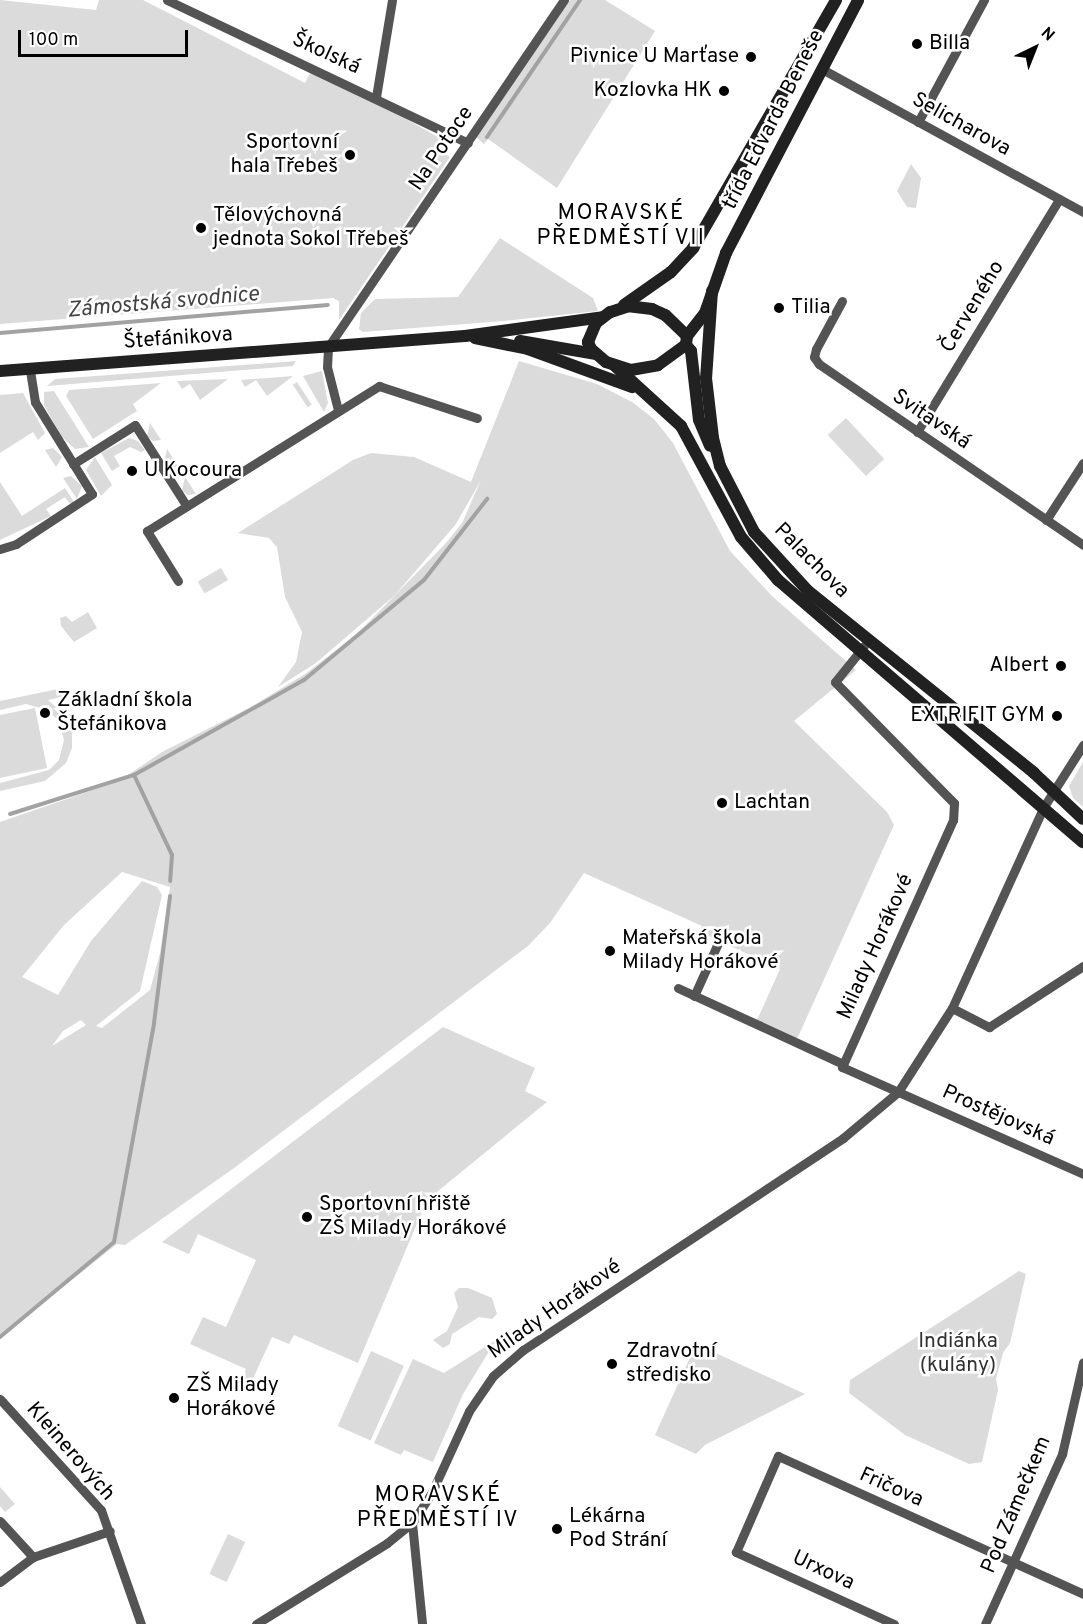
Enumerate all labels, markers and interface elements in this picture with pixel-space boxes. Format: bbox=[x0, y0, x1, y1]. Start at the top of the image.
scale bar bbox=[21, 18, 190, 56]
north arrow bbox=[1005, 18, 1065, 78]
text: N bbox=[1036, 24, 1058, 46]
street label: třída Edvarda Beneše bbox=[718, 26, 830, 214]
street label: Školská bbox=[288, 27, 364, 81]
text: 100 m bbox=[29, 29, 78, 52]
place label: Billa bbox=[929, 31, 970, 57]
marker: Billa bbox=[910, 37, 924, 51]
place label: Pivnice U Marťase bbox=[570, 44, 739, 70]
marker: Pivnice U Marťase bbox=[744, 50, 758, 64]
place label: Kozlovka HK bbox=[594, 78, 712, 104]
marker: Kozlovka HK bbox=[717, 84, 731, 98]
street label: Selicharova bbox=[907, 88, 1015, 162]
street label: Na Potoce bbox=[404, 102, 480, 196]
place label: Sportovní hala Třebeš bbox=[230, 130, 338, 180]
marker: Sportovní hala Třebeš bbox=[343, 148, 357, 162]
district label: MORAVSKÉ PŘEDMĚSTÍ VII bbox=[536, 200, 706, 252]
place label: Tělovýchovná jednota Sokol Třebeš bbox=[213, 203, 410, 253]
marker: Tělovýchovná jednota Sokol Třebeš bbox=[194, 221, 208, 235]
street label: Červeného bbox=[936, 256, 1010, 358]
water label: Zámostská svodnice bbox=[66, 281, 260, 325]
place label: Tilia bbox=[791, 295, 830, 321]
marker: Tilia bbox=[772, 301, 786, 315]
street label: Štefánikova bbox=[122, 323, 234, 355]
street label: Svitavská bbox=[887, 385, 975, 455]
place label: U Kocoura bbox=[144, 458, 242, 484]
marker: U Kocoura bbox=[125, 464, 139, 478]
street label: Palachova bbox=[768, 518, 854, 604]
place label: Albert bbox=[989, 653, 1049, 679]
marker: Albert bbox=[1054, 659, 1068, 673]
place label: Základní škola Štefánikova bbox=[57, 688, 192, 738]
place label: EXTRIFIT GYM bbox=[909, 703, 1045, 729]
marker: Základní škola Štefánikova bbox=[38, 706, 52, 720]
marker: EXTRIFIT GYM bbox=[1050, 709, 1064, 723]
place label: Lachtan bbox=[734, 790, 810, 816]
marker: Lachtan bbox=[715, 796, 729, 810]
street label: Milady Horákové bbox=[833, 870, 919, 1024]
place label: Mateřská škola Milady Horákové bbox=[622, 926, 779, 976]
marker: Mateřská škola Milady Horákové bbox=[603, 944, 617, 958]
street label: Prostějovská bbox=[938, 1080, 1058, 1152]
place label: Sportovní hřiště ZŠ Milady Horákové bbox=[319, 1192, 507, 1242]
marker: Sportovní hřiště ZŠ Milady Horákové bbox=[300, 1210, 314, 1224]
street label: Milady Horákové bbox=[484, 1255, 626, 1365]
park label: Indiánka (kulány) bbox=[918, 1329, 998, 1379]
place label: Zdravotní středisko bbox=[626, 1339, 716, 1389]
marker: Zdravotní středisko bbox=[603, 1355, 621, 1373]
place label: ZŠ Milady Horákové bbox=[186, 1373, 279, 1423]
marker: ZŠ Milady Horákové bbox=[167, 1391, 181, 1405]
street label: Kleinerových bbox=[20, 1397, 120, 1507]
street label: Pod Zámečkem bbox=[977, 1432, 1057, 1578]
street label: Fričova bbox=[855, 1463, 927, 1513]
district label: MORAVSKÉ PŘEDMĚSTÍ IV bbox=[357, 1482, 519, 1534]
place label: Lékárna Pod Strání bbox=[569, 1504, 667, 1554]
marker: Lékárna Pod Strání bbox=[550, 1522, 564, 1536]
street label: Urxova bbox=[788, 1546, 858, 1596]

